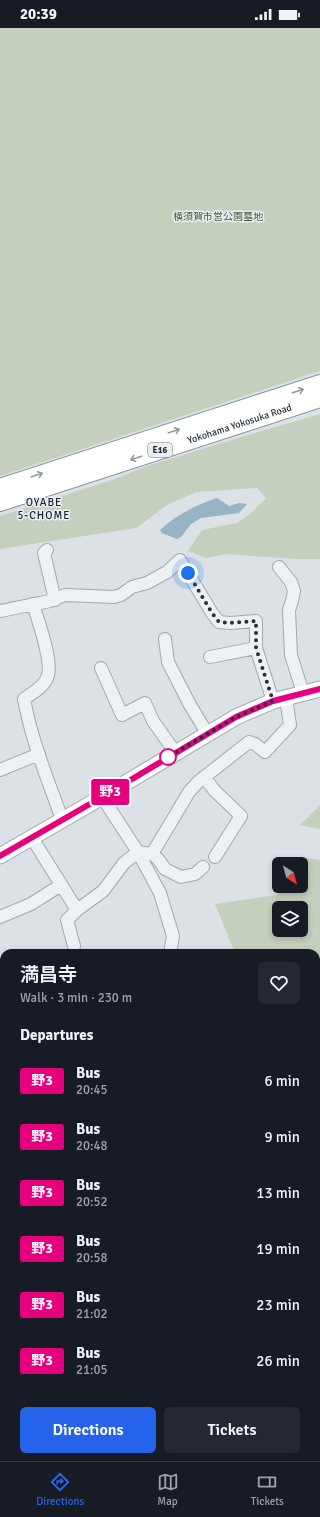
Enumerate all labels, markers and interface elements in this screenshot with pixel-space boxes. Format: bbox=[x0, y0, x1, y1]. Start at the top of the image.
text: 20:39 bbox=[20, 5, 57, 23]
park label: 横須賀市営公園墓地 bbox=[173, 211, 264, 223]
one-way arrow bbox=[291, 387, 304, 394]
street label: Yokohama Yokosuka Road bbox=[186, 402, 293, 447]
one-way arrow bbox=[167, 427, 180, 434]
road number: E16 bbox=[148, 443, 172, 457]
one-way arrow bbox=[130, 455, 143, 462]
one-way arrow bbox=[31, 471, 43, 479]
district label: OYABE 5-CHOME bbox=[17, 496, 71, 522]
your location bbox=[178, 563, 198, 583]
unlabelled marker bbox=[159, 748, 177, 766]
line badge: 野3 bbox=[92, 779, 128, 805]
text: 野3 bbox=[99, 783, 121, 800]
north arrow bbox=[272, 857, 308, 893]
map controls bbox=[272, 857, 308, 937]
button: layers bbox=[272, 901, 308, 937]
button: heart bbox=[258, 962, 300, 1004]
text: 満昌寺 bbox=[20, 963, 77, 987]
text: Walk · 3 min · 230 m bbox=[20, 990, 132, 1006]
text: Departures bbox=[20, 1026, 93, 1044]
text: Bus bbox=[76, 1064, 100, 1082]
text: 野3 bbox=[31, 1072, 53, 1089]
text: 6 min bbox=[264, 1072, 300, 1090]
text: 20:45 bbox=[76, 1082, 108, 1098]
text: Bus bbox=[76, 1120, 100, 1138]
text: 野3 bbox=[31, 1128, 53, 1145]
text: 9 min bbox=[264, 1128, 300, 1146]
text: 20:48 bbox=[76, 1138, 108, 1154]
text: Bus bbox=[76, 1176, 100, 1194]
text: 野3 bbox=[31, 1184, 53, 1201]
text: 13 min bbox=[256, 1184, 300, 1202]
text: 20:52 bbox=[76, 1194, 108, 1210]
text: Bus bbox=[76, 1232, 100, 1250]
text: 野3 bbox=[31, 1240, 53, 1257]
text: 19 min bbox=[256, 1240, 300, 1258]
text: 20:58 bbox=[76, 1250, 108, 1266]
text: Bus bbox=[76, 1288, 100, 1306]
text: 野3 bbox=[31, 1296, 53, 1313]
text: 23 min bbox=[256, 1296, 300, 1314]
text: 21:02 bbox=[76, 1306, 108, 1322]
text: Bus bbox=[76, 1344, 100, 1362]
text: 野3 bbox=[31, 1352, 53, 1369]
text: 26 min bbox=[256, 1352, 300, 1370]
text: 21:05 bbox=[76, 1362, 108, 1378]
button: Directions bbox=[20, 1407, 156, 1453]
button: Tickets bbox=[164, 1407, 300, 1453]
tab: Directions bbox=[36, 1471, 84, 1508]
tab: Map bbox=[157, 1471, 179, 1508]
tab: Tickets bbox=[251, 1471, 284, 1508]

